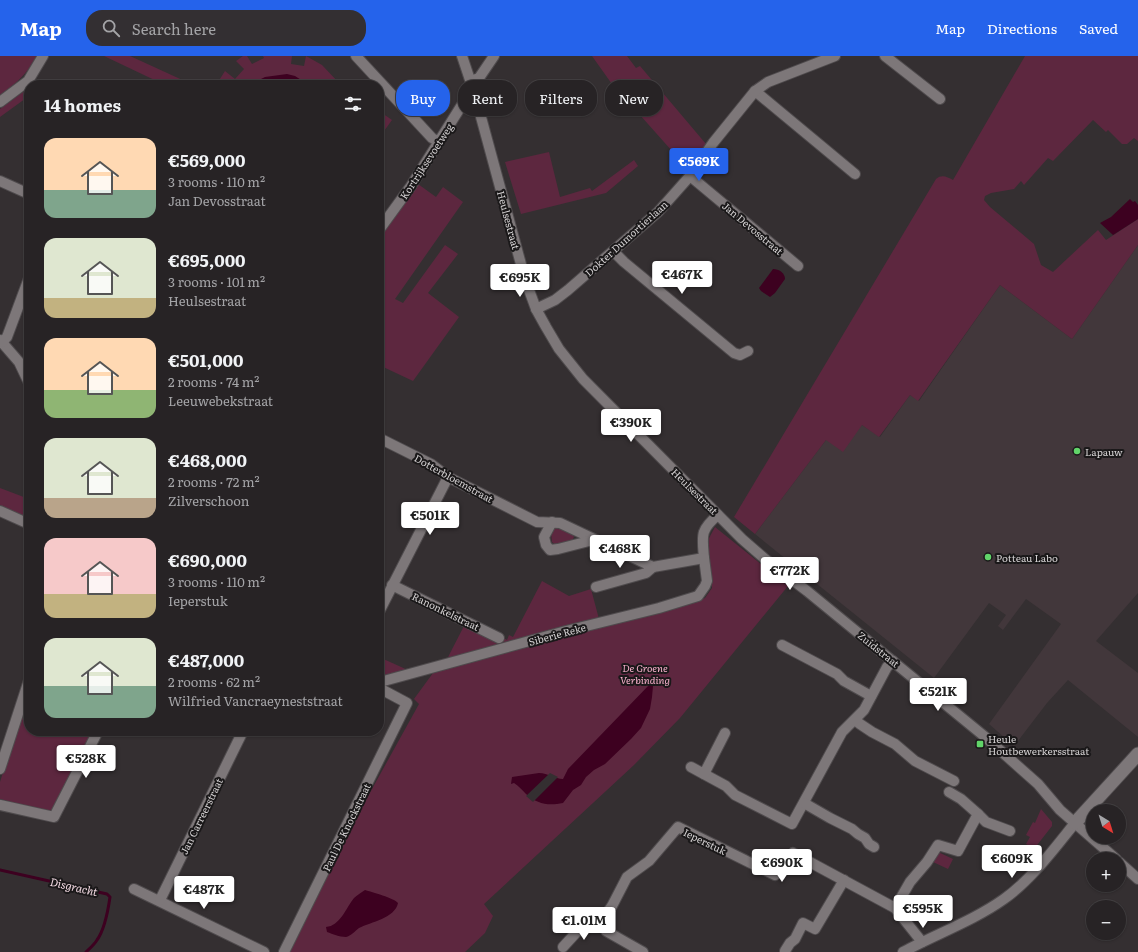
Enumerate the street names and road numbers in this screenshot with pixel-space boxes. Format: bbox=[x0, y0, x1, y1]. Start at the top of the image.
street label: Kortrijksevoetweg bbox=[396, 120, 456, 202]
street label: Heulsestraat bbox=[494, 189, 524, 251]
street label: Dokter Dumortierlaan bbox=[581, 196, 671, 279]
street label: Jan Devosstraat bbox=[719, 198, 787, 258]
street label: Dotterbloemstraat bbox=[412, 450, 496, 506]
street label: Heulsestraat bbox=[668, 464, 722, 518]
street label: Ranonkelstraat bbox=[410, 588, 482, 634]
street label: Siberie Reke bbox=[527, 619, 587, 649]
street label: Zuidstraat bbox=[855, 628, 903, 670]
street label: Jan Carreerstraat bbox=[176, 775, 226, 857]
street label: Paul De Knockstraat bbox=[318, 780, 374, 874]
street label: Ieperstuk bbox=[681, 824, 730, 858]

